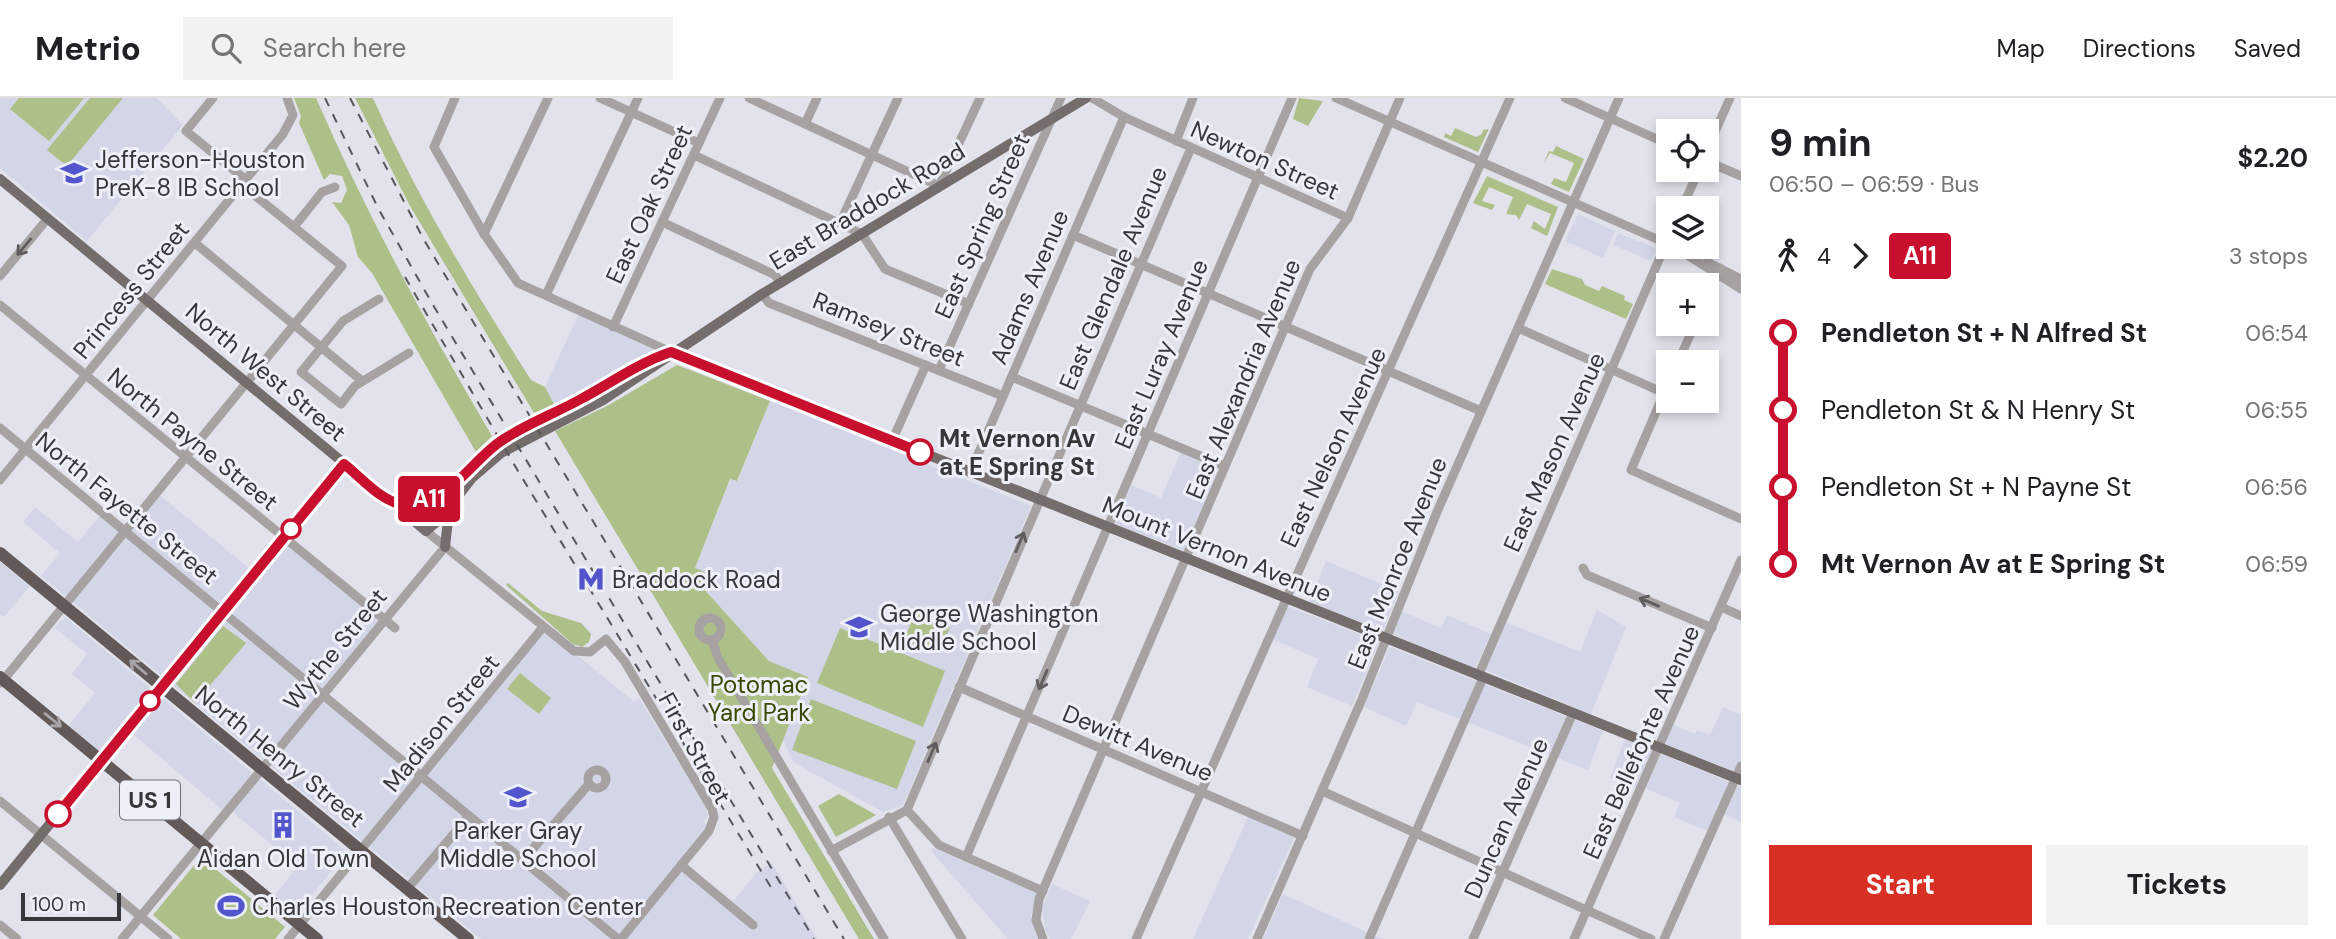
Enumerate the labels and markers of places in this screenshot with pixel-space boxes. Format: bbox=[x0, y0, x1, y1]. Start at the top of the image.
place label: Jefferson-Houston PreK-8 IB School bbox=[95, 144, 305, 203]
school or university icon: Jefferson-Houston PreK-8 IB School bbox=[59, 158, 89, 188]
place label: Mt Vernon Av at E Spring St bbox=[939, 423, 1096, 482]
marker: Mt Vernon Av at E Spring St bbox=[907, 439, 933, 465]
unlabelled marker bbox=[281, 519, 301, 539]
metro station icon: Braddock Road bbox=[576, 564, 606, 594]
place label: Braddock Road bbox=[612, 564, 781, 595]
place label: George Washington Middle School bbox=[880, 598, 1099, 657]
school or university icon: George Washington Middle School bbox=[844, 612, 874, 642]
unlabelled marker bbox=[140, 691, 160, 711]
school or university icon: Parker Gray Middle School bbox=[503, 782, 533, 812]
unlabelled marker bbox=[45, 801, 71, 827]
building icon: Aidan Old Town bbox=[268, 810, 298, 840]
place label: Parker Gray Middle School bbox=[440, 815, 596, 874]
place label: Aidan Old Town bbox=[197, 843, 369, 874]
sports icon: Charles Houston Recreation Center bbox=[216, 891, 246, 921]
place label: Charles Houston Recreation Center bbox=[252, 891, 643, 922]

